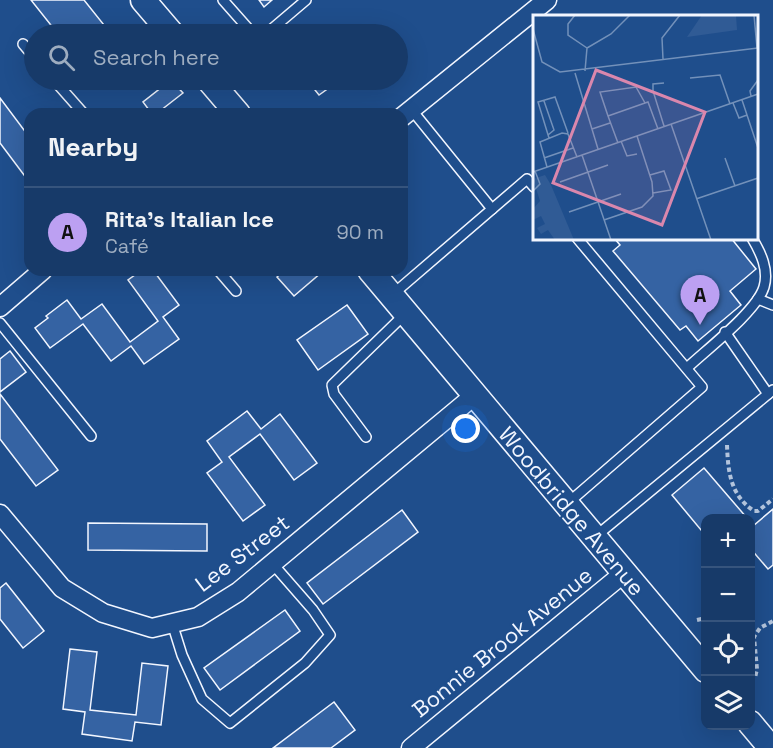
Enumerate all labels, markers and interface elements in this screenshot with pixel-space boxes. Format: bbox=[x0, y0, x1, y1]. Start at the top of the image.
inset map bbox=[533, 15, 758, 240]
search box bbox=[24, 24, 408, 90]
icon: search bbox=[45, 41, 78, 74]
text: Search here bbox=[93, 43, 220, 71]
text: Nearby bbox=[48, 130, 138, 164]
text: Rita's Italian Ice bbox=[105, 205, 274, 233]
text: A bbox=[61, 219, 74, 245]
text: 90 m bbox=[337, 219, 384, 245]
text: Café bbox=[105, 233, 149, 259]
pin: A bbox=[680, 276, 720, 325]
your location bbox=[451, 414, 480, 443]
street label: Woodbridge Avenue bbox=[493, 421, 651, 601]
street label: Lee Street bbox=[189, 508, 295, 598]
map controls bbox=[701, 514, 755, 730]
button: + bbox=[701, 514, 755, 568]
street label: Bonnie Brook Avenue bbox=[406, 561, 598, 723]
button: − bbox=[701, 568, 755, 622]
button: locate bbox=[701, 622, 755, 676]
button: layers bbox=[701, 676, 755, 730]

